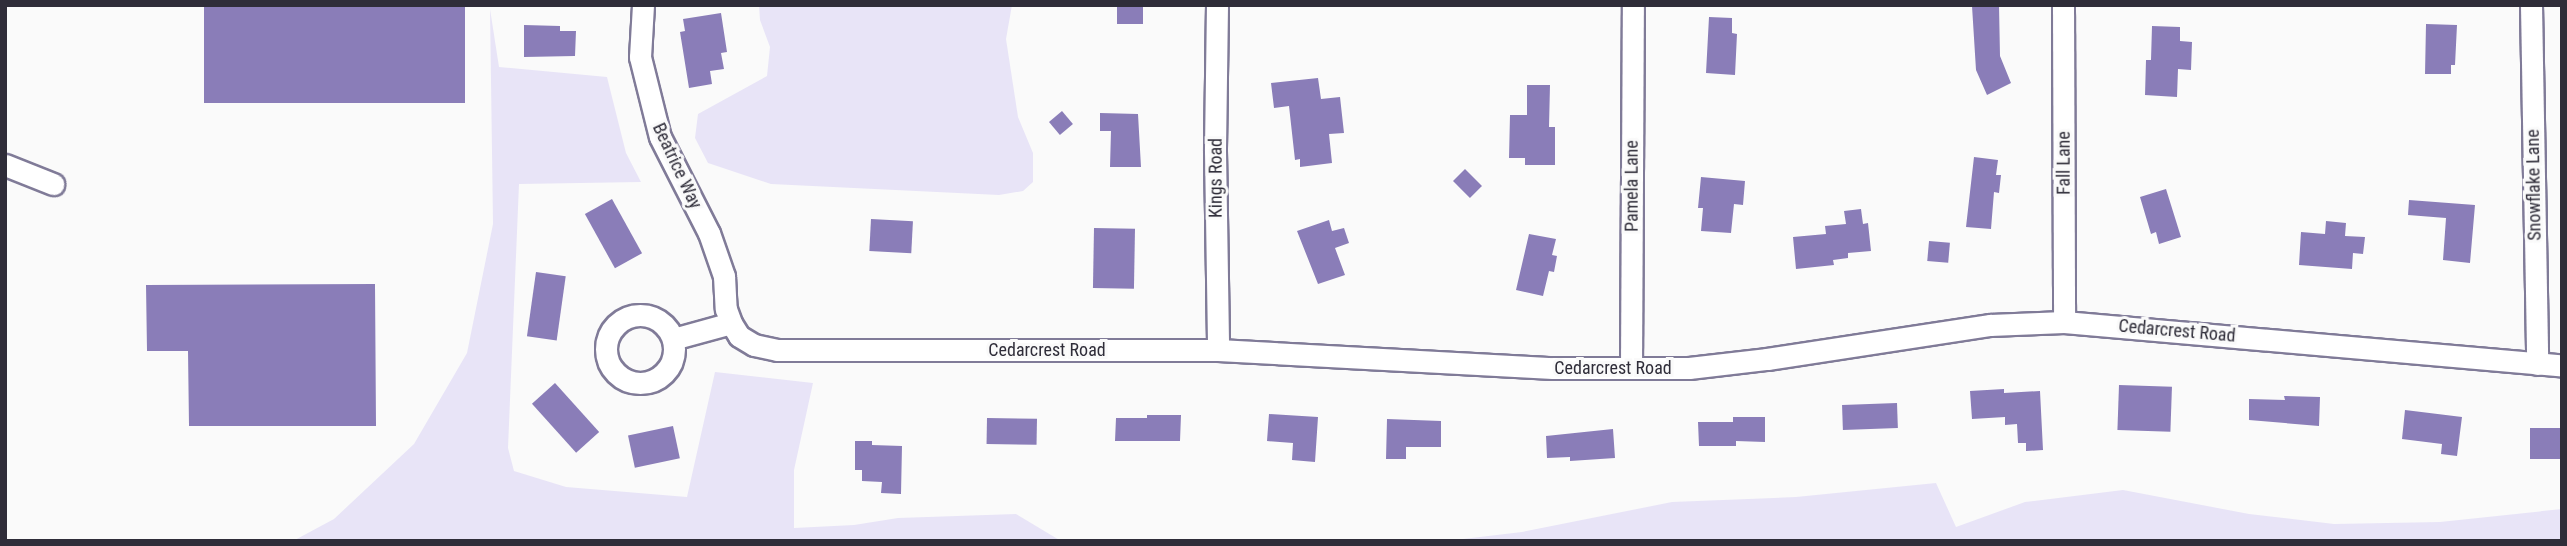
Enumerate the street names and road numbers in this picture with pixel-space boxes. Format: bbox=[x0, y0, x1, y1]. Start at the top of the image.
street label: Beatrice Way bbox=[648, 120, 706, 212]
street label: Snowflake Lane bbox=[2522, 129, 2546, 241]
street label: Fall Lane bbox=[2053, 131, 2075, 195]
street label: Kings Road bbox=[1205, 138, 1227, 218]
street label: Pamela Lane bbox=[1621, 140, 1643, 232]
street label: Cedarcrest Road bbox=[2118, 315, 2236, 347]
street label: Cedarcrest Road bbox=[988, 339, 1106, 361]
street label: Cedarcrest Road bbox=[1554, 357, 1672, 379]

